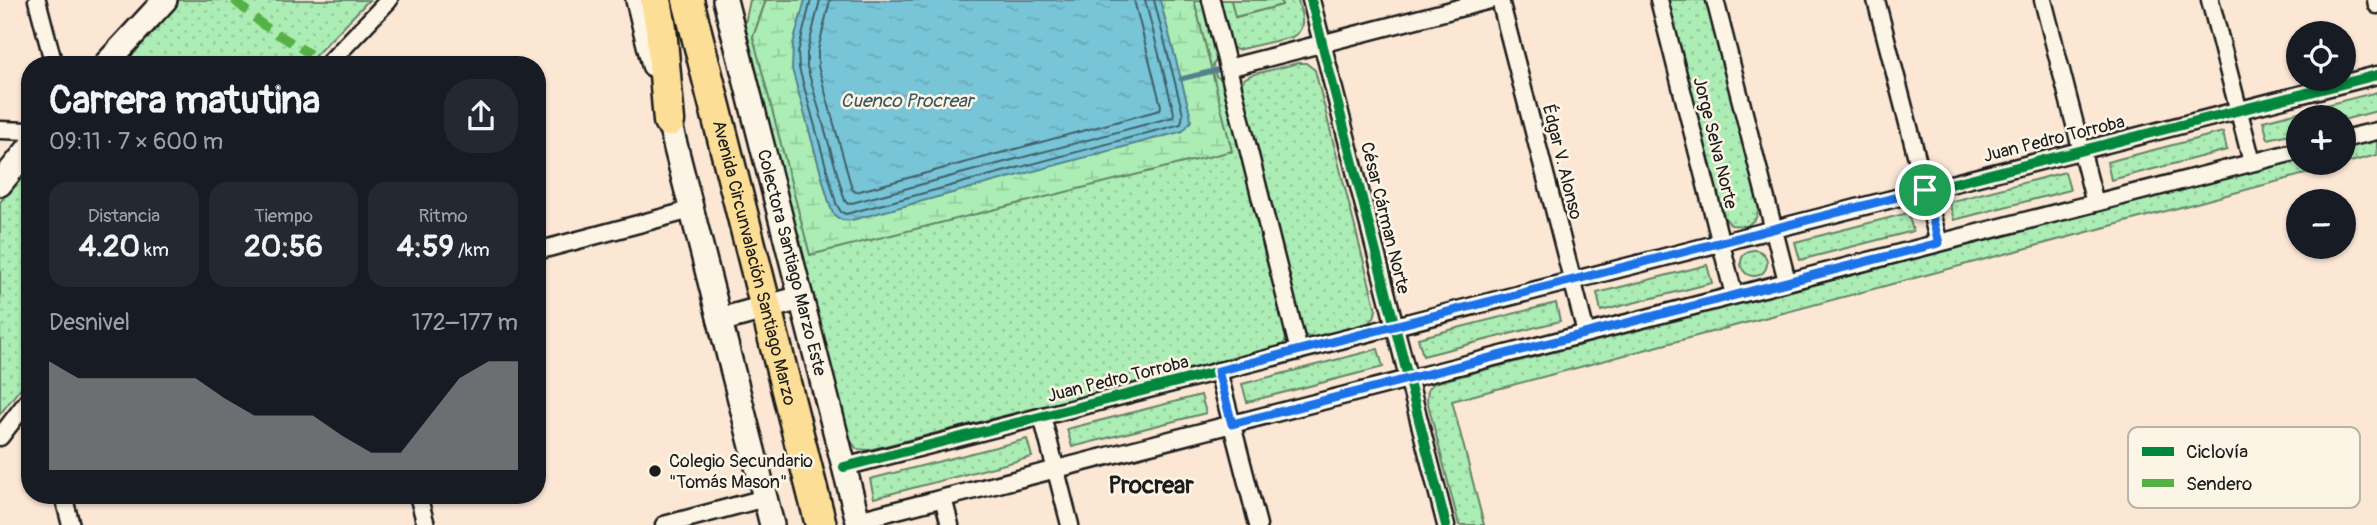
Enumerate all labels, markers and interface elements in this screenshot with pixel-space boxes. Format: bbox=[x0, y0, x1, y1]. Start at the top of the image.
map controls bbox=[2286, 21, 2356, 259]
button: locate bbox=[2286, 21, 2356, 91]
street label: Jorge Selva Norte bbox=[1688, 75, 1743, 211]
text: Carrera matutina bbox=[49, 77, 320, 125]
button: share bbox=[444, 79, 518, 153]
water label: Cuenco Procrear bbox=[841, 89, 976, 113]
street label: Édgar V. Alonso bbox=[1537, 102, 1587, 222]
button: + bbox=[2286, 105, 2356, 175]
street label: Juan Pedro Torroba bbox=[1981, 110, 2127, 168]
street label: Avenida Circunvalación Santiago Marzo bbox=[707, 118, 802, 408]
text: 09:11 · 7 × 600 m bbox=[49, 127, 223, 156]
street label: César Cárman Norte bbox=[1355, 140, 1415, 296]
street label: Colectora Santiago Marzo Este bbox=[752, 147, 832, 378]
pin bbox=[1895, 160, 1955, 220]
icon: arrive bbox=[1906, 171, 1944, 209]
button: − bbox=[2286, 189, 2356, 259]
text: Distancia bbox=[88, 204, 160, 228]
text: Tiempo bbox=[254, 204, 313, 228]
text: Ritmo bbox=[419, 204, 468, 228]
text: 4.20 bbox=[79, 228, 140, 265]
text: 20:56 bbox=[244, 228, 323, 265]
text: 4:59 bbox=[397, 228, 454, 265]
text: km bbox=[140, 238, 169, 262]
text: /km bbox=[454, 238, 490, 262]
text: Desnivel bbox=[49, 308, 130, 337]
text: 172–177 m bbox=[412, 308, 518, 337]
street label: Juan Pedro Torroba bbox=[1045, 350, 1191, 408]
legend bbox=[2128, 427, 2360, 508]
text: Ciclovía bbox=[2186, 440, 2248, 464]
place label: Colegio Secundario "Tomás Mason" bbox=[669, 450, 813, 494]
marker: Colegio Secundario "Tomás Mason" bbox=[647, 463, 663, 479]
district label: Procrear bbox=[1108, 471, 1194, 500]
text: Sendero bbox=[2186, 472, 2252, 496]

